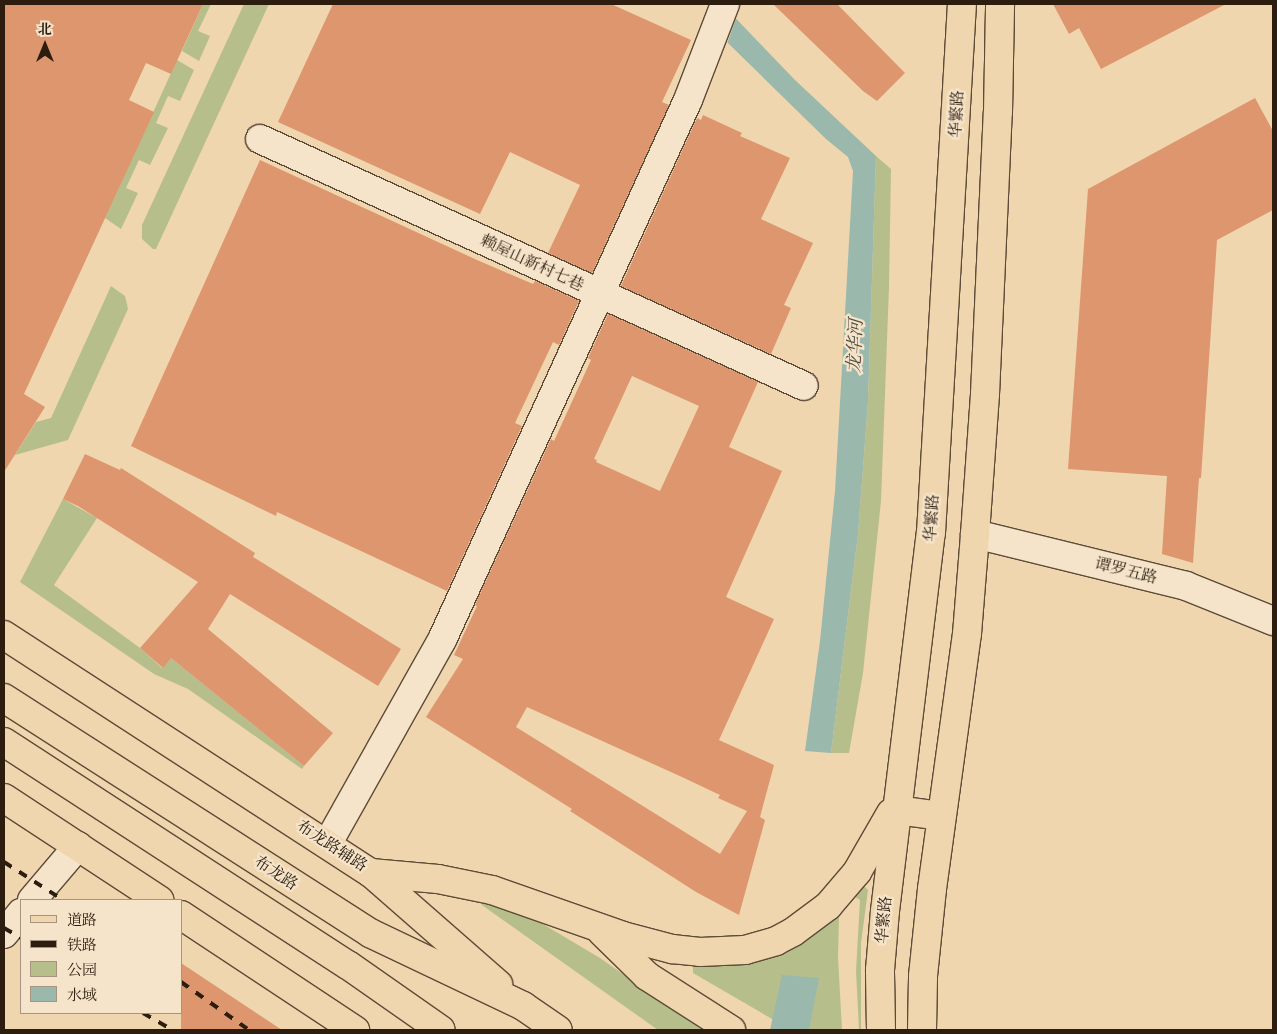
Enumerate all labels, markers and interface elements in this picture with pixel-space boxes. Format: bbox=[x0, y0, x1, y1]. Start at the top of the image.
north arrow bbox=[20, 20, 70, 70]
text: 北 bbox=[38, 20, 52, 39]
street label: 华繁路 bbox=[946, 90, 968, 138]
street label: 赖屋山新村七巷 bbox=[477, 231, 587, 295]
water label: 龙华河 bbox=[844, 318, 868, 374]
street label: 华繁路 bbox=[921, 493, 943, 543]
street label: 谭罗五路 bbox=[1093, 554, 1159, 588]
street label: 布龙路辅路 bbox=[293, 816, 371, 876]
street label: 布龙路 bbox=[251, 852, 301, 894]
street label: 华繁路 bbox=[872, 895, 896, 945]
legend bbox=[20, 899, 182, 1014]
text: 道路 bbox=[67, 910, 97, 930]
text: 铁路 bbox=[67, 935, 97, 955]
text: 公园 bbox=[67, 960, 97, 980]
text: 水域 bbox=[67, 985, 97, 1005]

